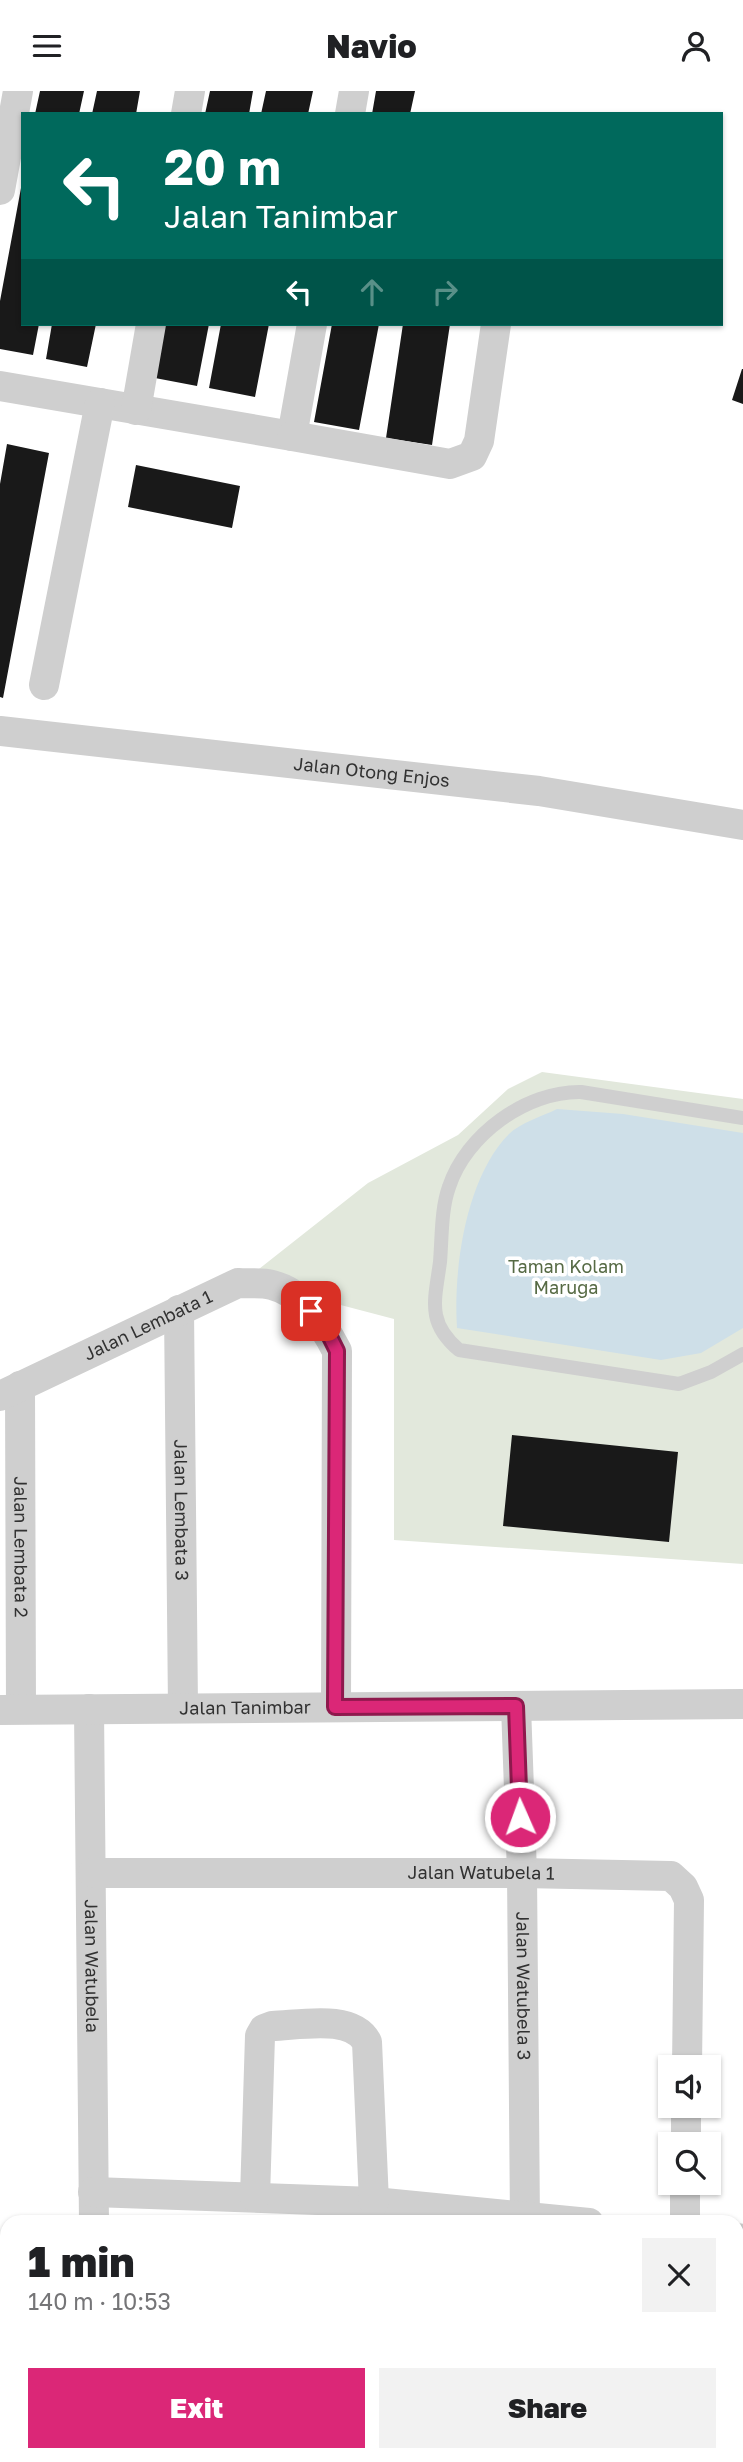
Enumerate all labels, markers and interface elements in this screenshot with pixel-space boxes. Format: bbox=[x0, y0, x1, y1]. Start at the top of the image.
icon: menu bbox=[28, 27, 66, 65]
text: Navio bbox=[326, 27, 417, 65]
icon: person bbox=[677, 27, 715, 65]
text: 20 m bbox=[164, 137, 281, 196]
icon: left bbox=[49, 140, 140, 231]
text: Jalan Tanimbar bbox=[164, 197, 398, 235]
icon: left bbox=[280, 273, 318, 311]
icon: ahead bbox=[353, 273, 391, 311]
icon: right bbox=[426, 273, 464, 311]
street label: Jalan Otong Enjos bbox=[293, 752, 451, 791]
park label: Taman Kolam Maruga bbox=[508, 1255, 624, 1298]
pin bbox=[281, 1281, 341, 1341]
street label: Jalan Lembata 1 bbox=[80, 1285, 216, 1365]
icon: arrive bbox=[292, 1292, 330, 1330]
street label: Jalan Lembata 3 bbox=[170, 1439, 194, 1581]
street label: Jalan Lembata 2 bbox=[10, 1476, 33, 1618]
street label: Jalan Tanimbar bbox=[179, 1695, 311, 1719]
position arrow bbox=[483, 1780, 557, 1854]
street label: Jalan Watubela 1 bbox=[407, 1861, 555, 1884]
street label: Jalan Watubela bbox=[81, 1899, 104, 2033]
street label: Jalan Watubela 3 bbox=[512, 1911, 536, 2060]
map controls bbox=[658, 2055, 721, 2195]
button: sound bbox=[658, 2055, 721, 2118]
button: search bbox=[658, 2132, 721, 2195]
text: 1 min bbox=[28, 2236, 135, 2286]
button: close bbox=[642, 2238, 716, 2312]
text: 140 m · 10:53 bbox=[28, 2287, 171, 2315]
button: Exit bbox=[28, 2368, 365, 2448]
button: Share bbox=[379, 2368, 716, 2448]

